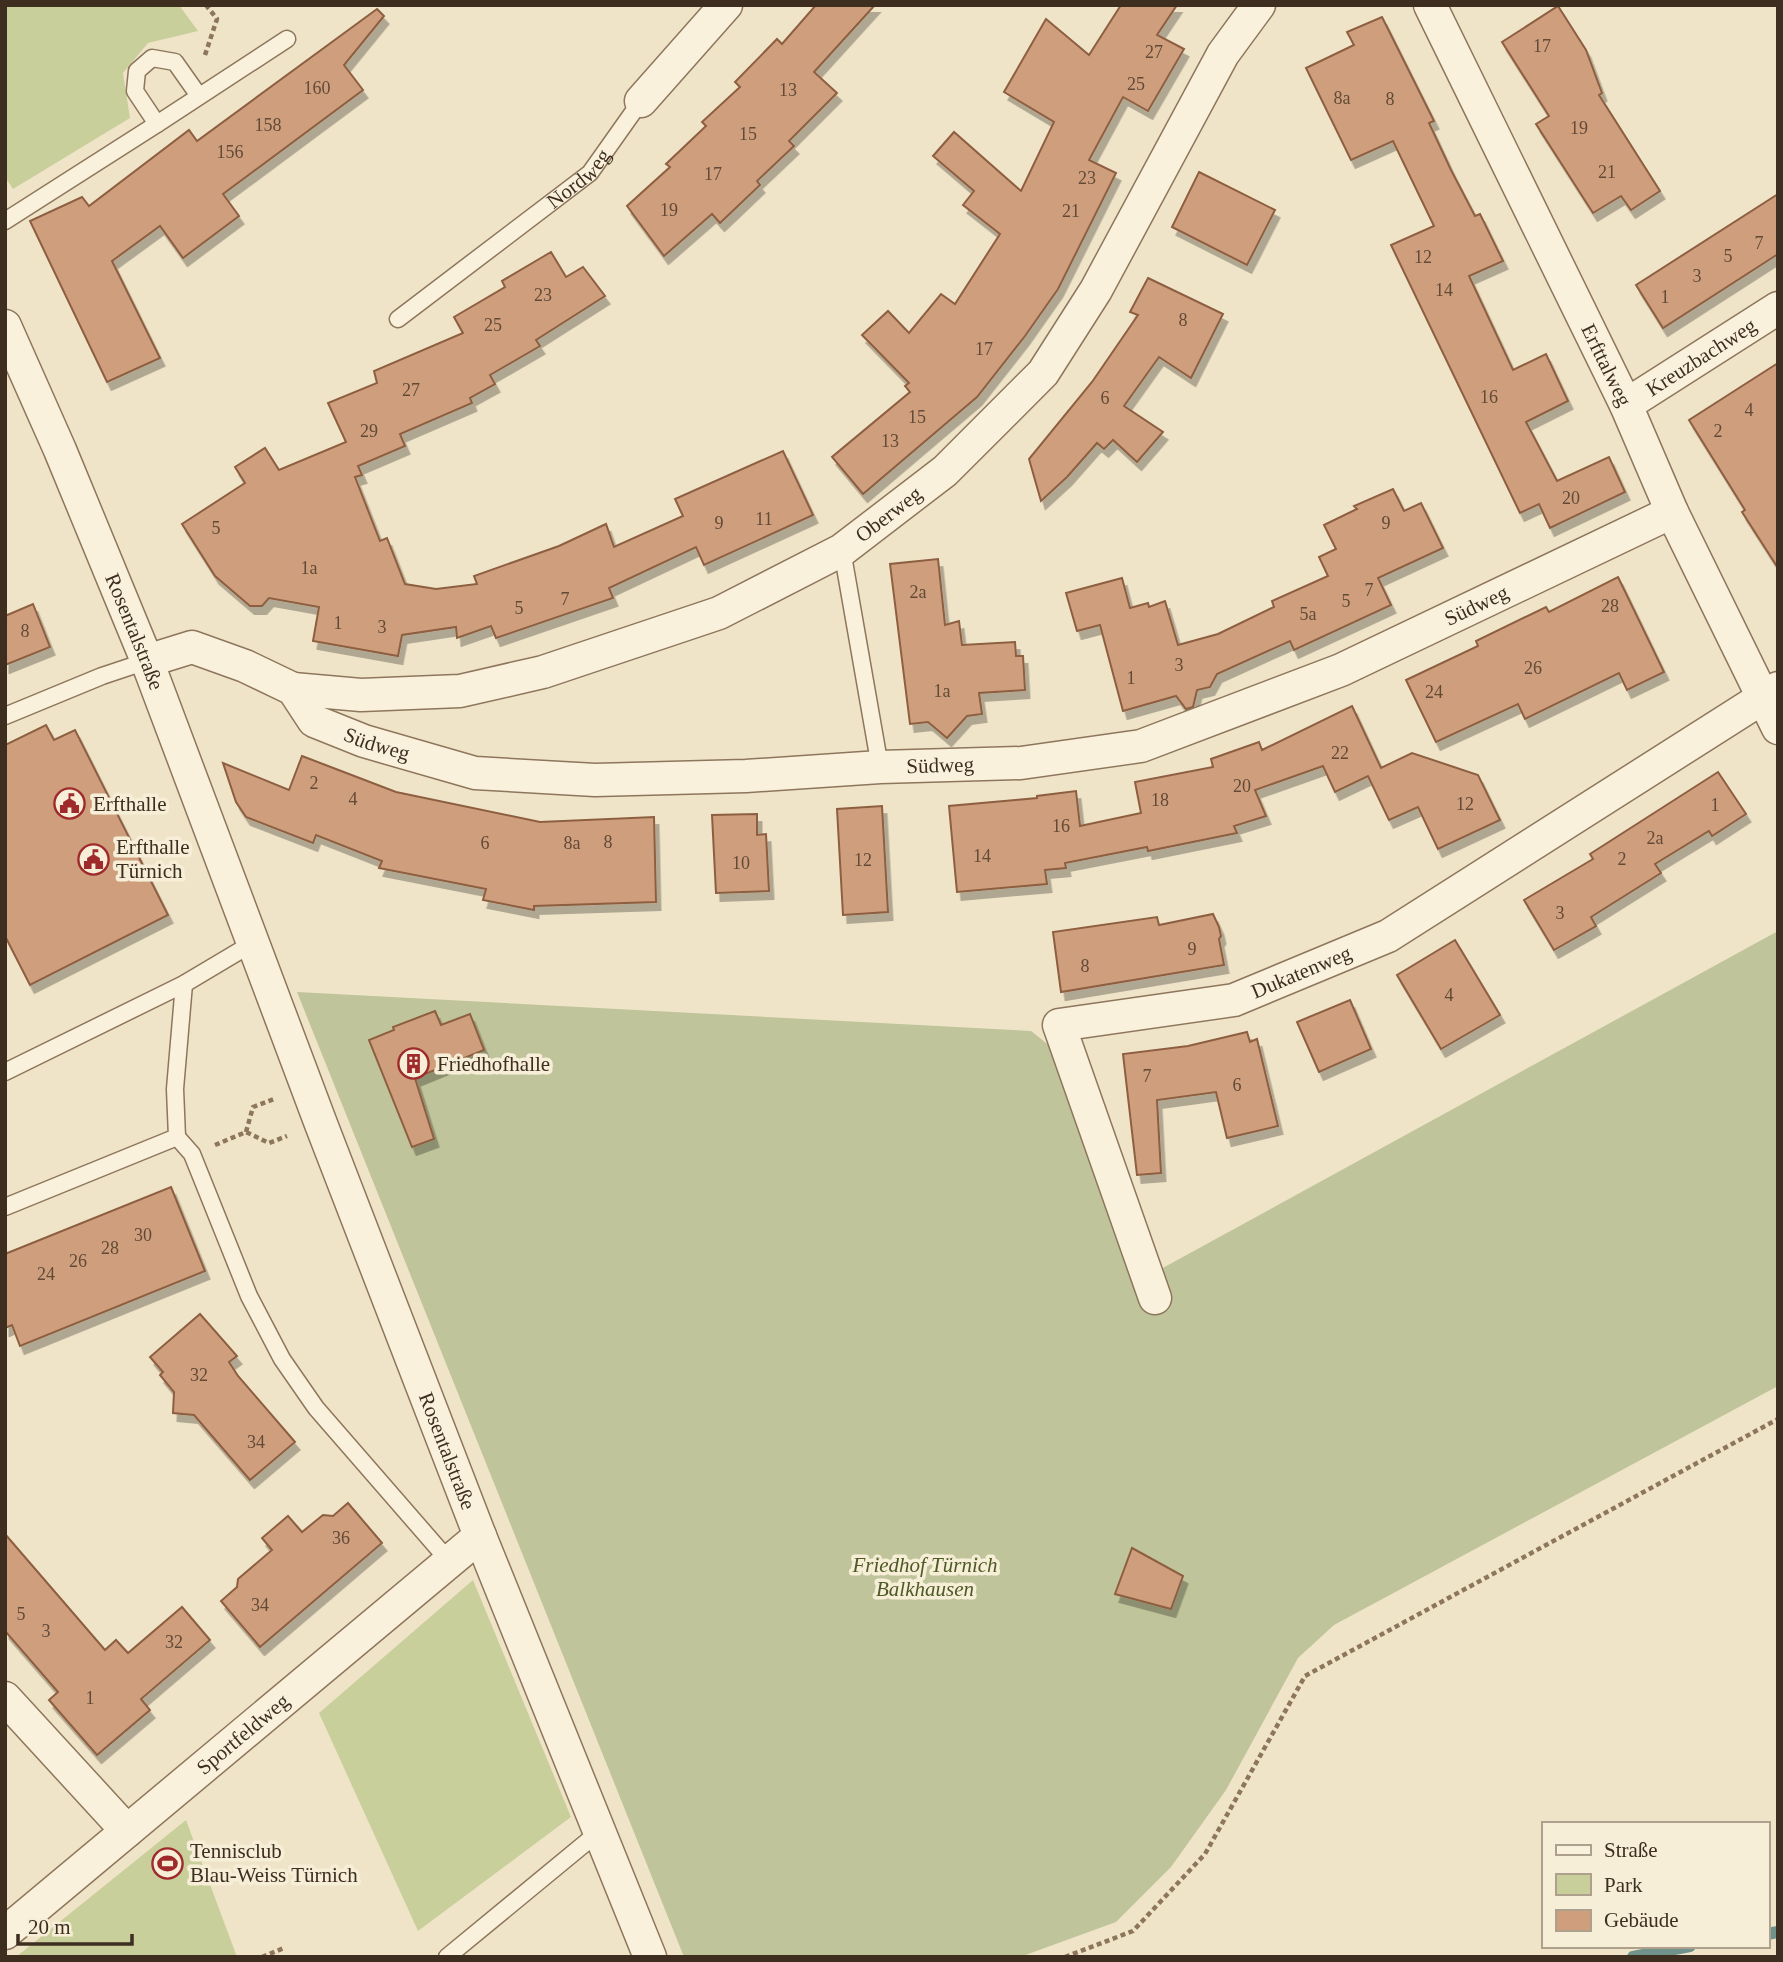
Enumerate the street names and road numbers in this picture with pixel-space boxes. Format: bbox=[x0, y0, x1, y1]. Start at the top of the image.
street label: Nordweg bbox=[542, 144, 616, 214]
street label: Kreuzbachweg bbox=[1641, 313, 1761, 401]
street label: Erfttalweg bbox=[1576, 320, 1637, 411]
street label: Oberweg bbox=[851, 481, 927, 547]
street label: Rosentalstraße bbox=[100, 570, 169, 693]
street label: Südweg bbox=[1441, 580, 1512, 631]
street label: Südweg bbox=[340, 722, 413, 766]
street label: Südweg bbox=[906, 752, 975, 778]
street label: Dukatenweg bbox=[1248, 940, 1355, 1004]
street label: Rosentalstraße bbox=[414, 1389, 481, 1513]
street label: Sportfeldweg bbox=[192, 1688, 294, 1780]

